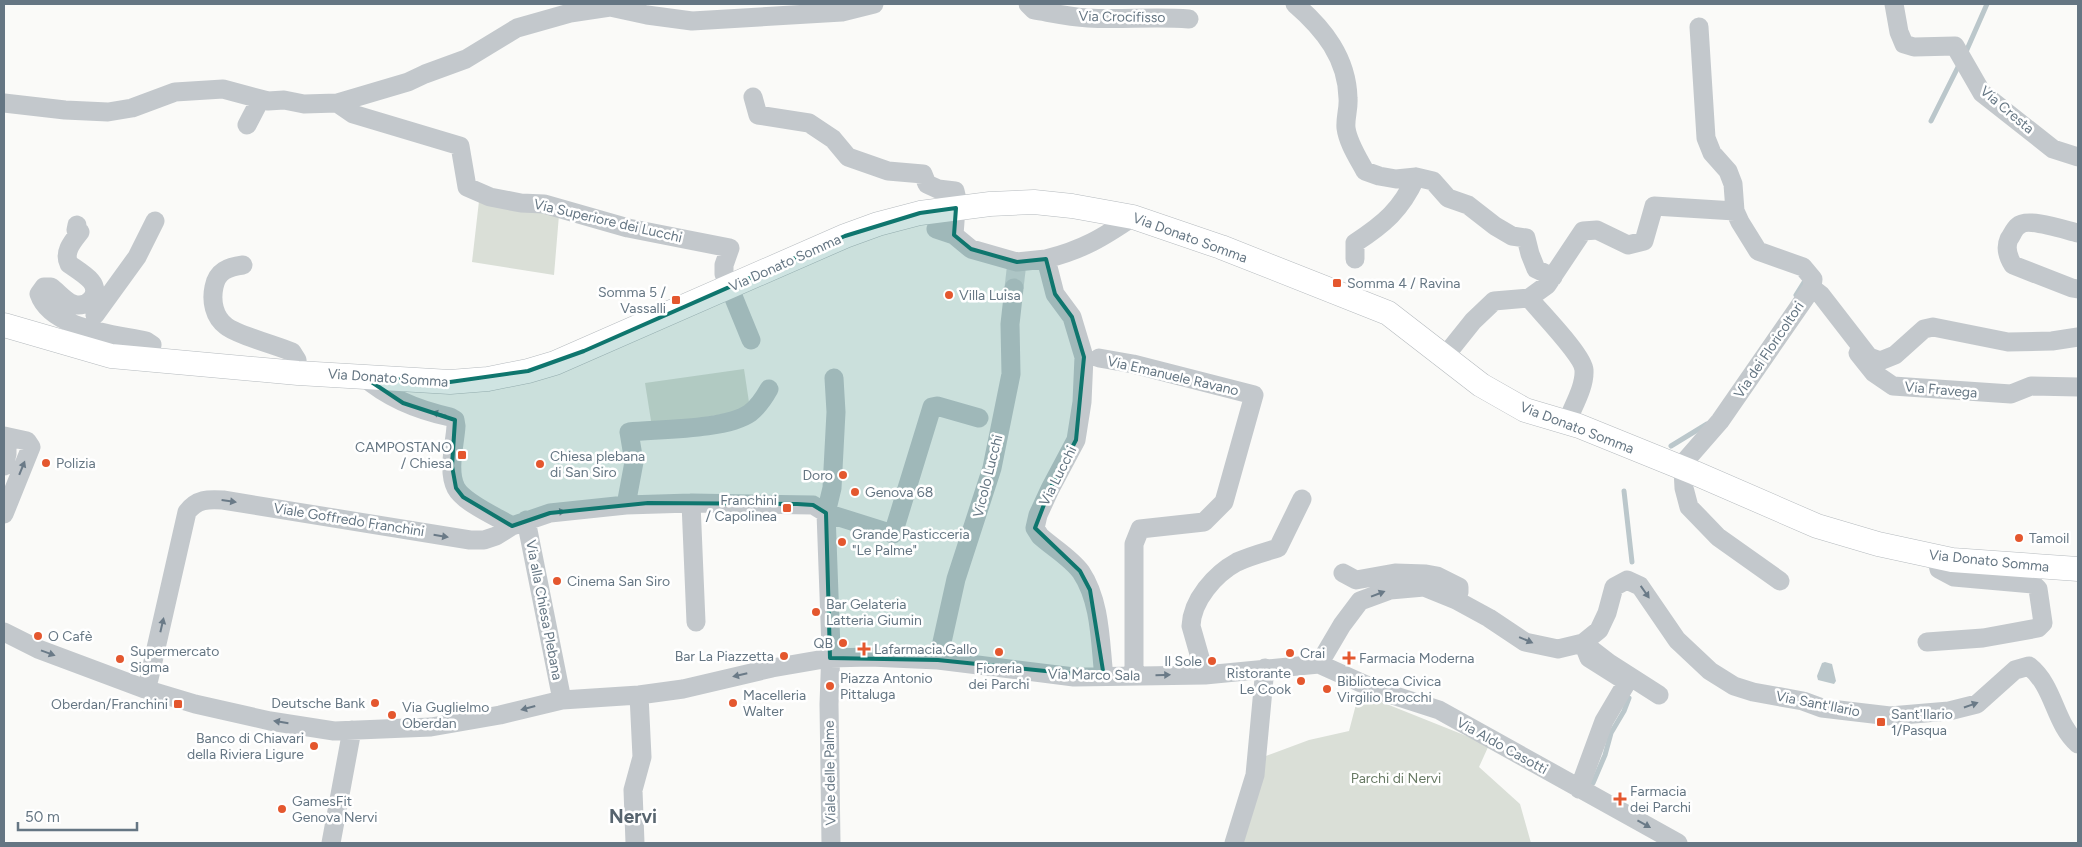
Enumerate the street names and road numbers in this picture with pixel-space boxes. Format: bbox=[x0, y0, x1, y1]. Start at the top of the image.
street label: Via Crocifisso bbox=[1078, 8, 1166, 26]
street label: Via Cresta bbox=[1977, 83, 2037, 137]
street label: Via Superiore dei Lucchi bbox=[532, 196, 684, 246]
street label: Via Donato Somma bbox=[1130, 209, 1250, 267]
street label: Via Donato Somma bbox=[726, 231, 844, 295]
street label: Via dei Floricoltori bbox=[1730, 298, 1808, 402]
street label: Via Emanuele Ravano bbox=[1106, 353, 1240, 399]
street label: Via Donato Somma bbox=[327, 365, 449, 391]
street label: Via Fravega bbox=[1904, 378, 1978, 402]
street label: Via Donato Somma bbox=[1518, 398, 1636, 458]
street label: Vicolo Lucchi bbox=[970, 433, 1006, 519]
street label: Via Lucchi bbox=[1036, 443, 1080, 509]
street label: Viale Goffredo Franchini bbox=[272, 500, 426, 540]
street label: Via alla Chiesa Plebana bbox=[522, 538, 566, 682]
street label: Via Donato Somma bbox=[1928, 546, 2050, 576]
street label: Via Marco Sala bbox=[1048, 666, 1140, 684]
street label: Via Sant'Ilario bbox=[1775, 688, 1861, 720]
street label: Via Aldo Casotti bbox=[1453, 714, 1551, 778]
street label: Viale delle Palme bbox=[821, 720, 839, 826]

